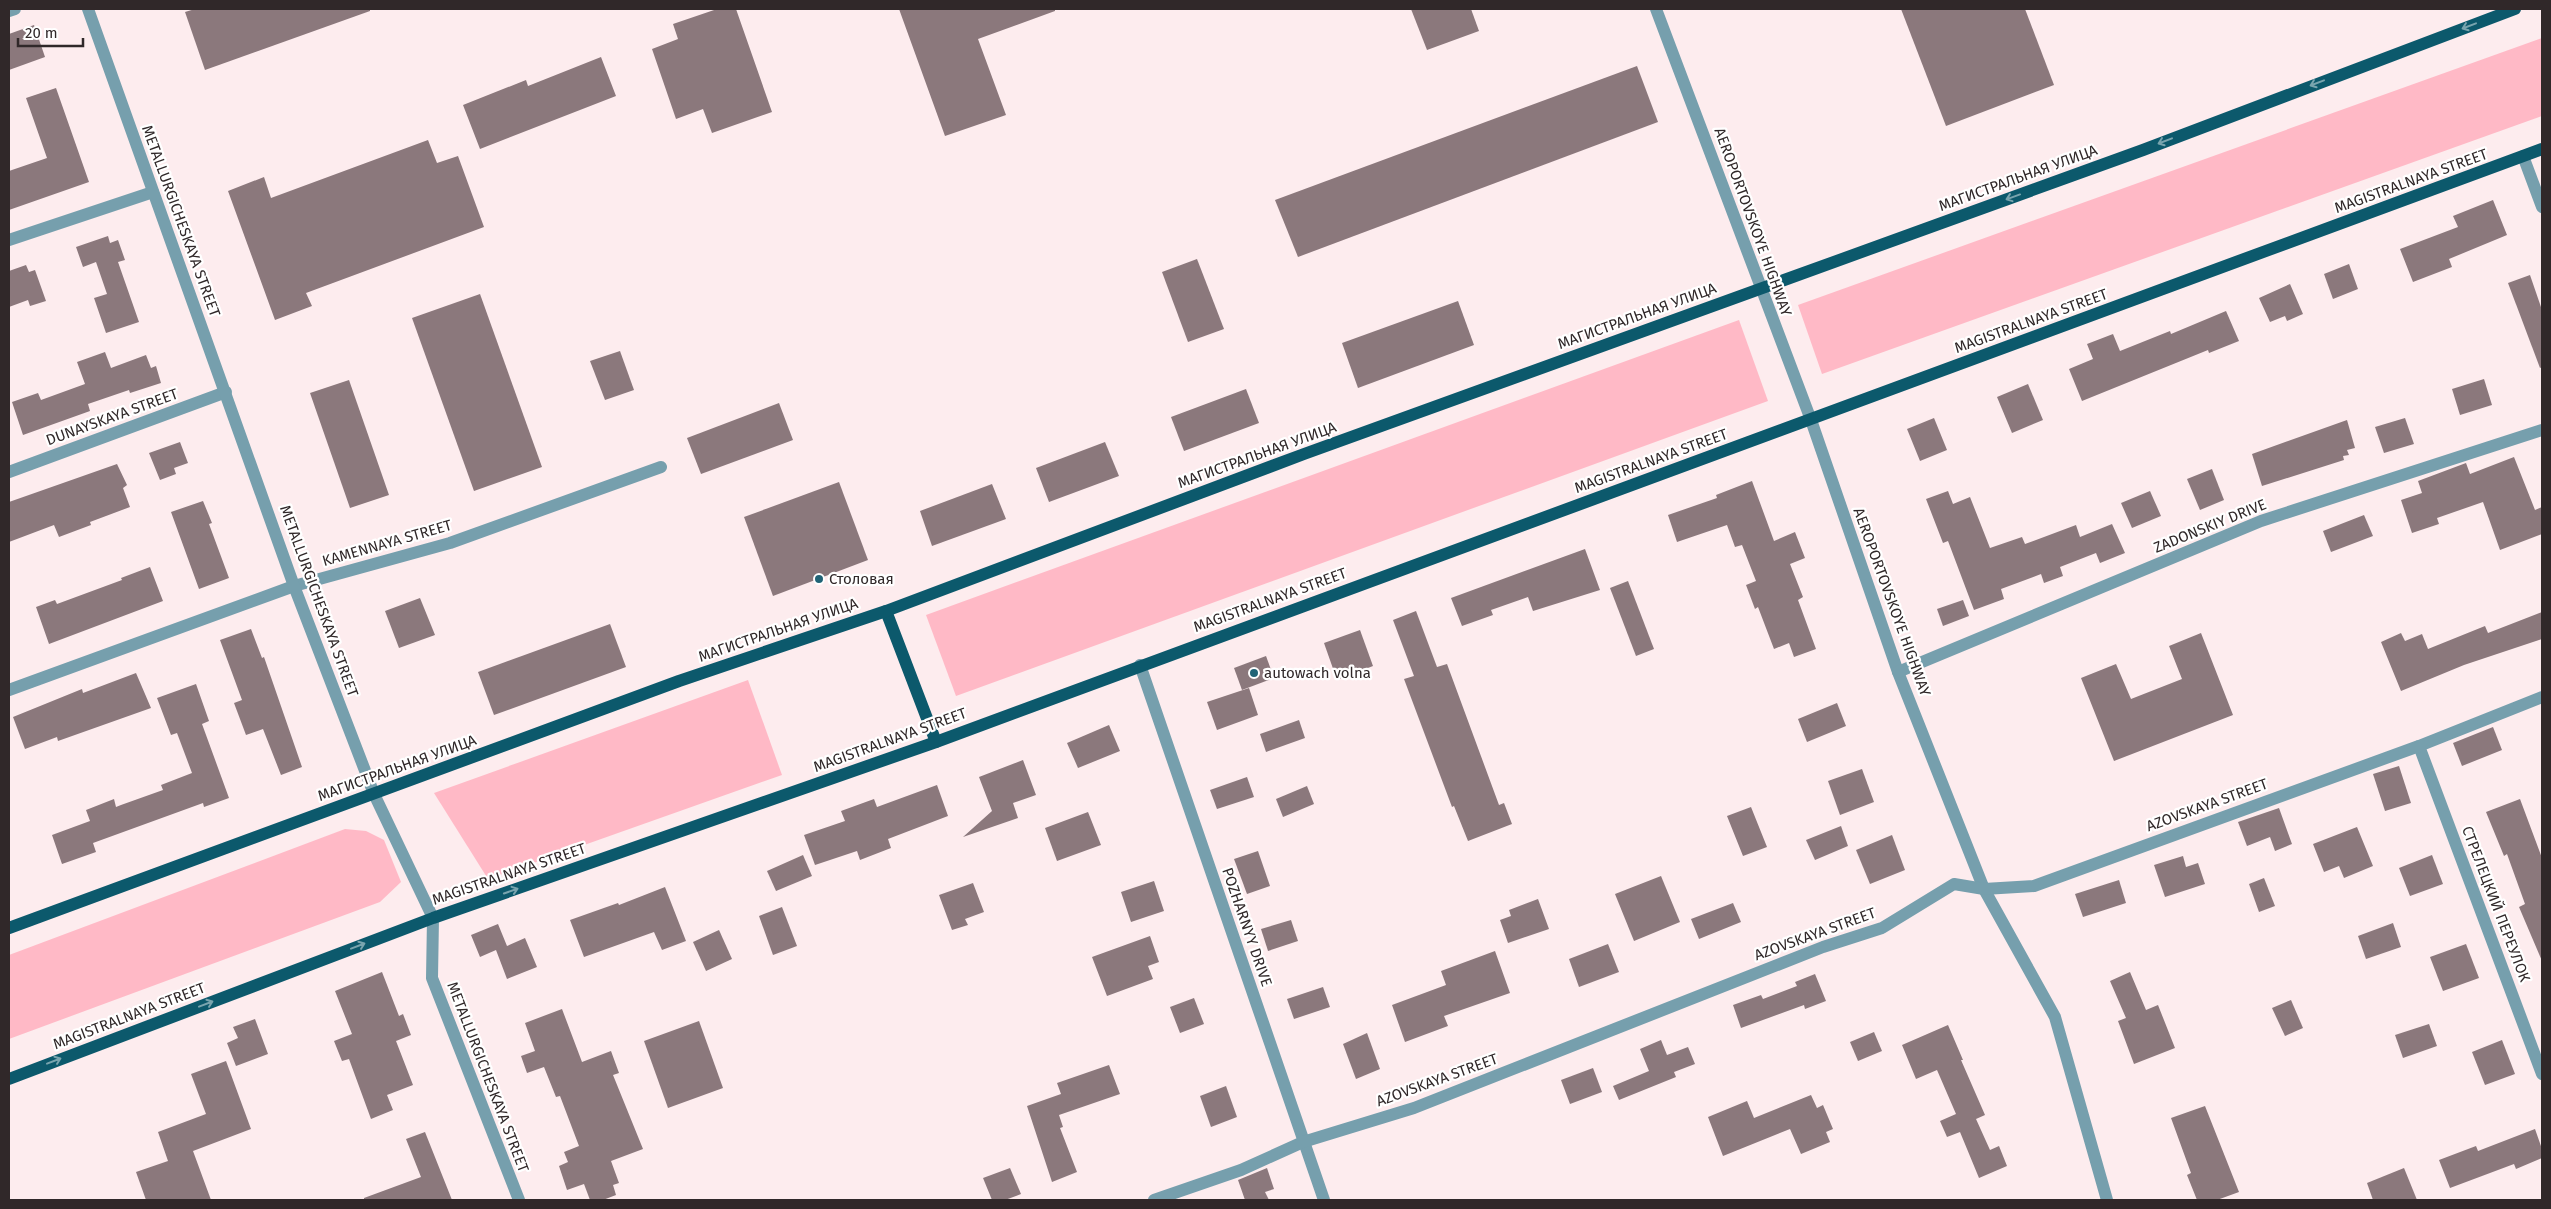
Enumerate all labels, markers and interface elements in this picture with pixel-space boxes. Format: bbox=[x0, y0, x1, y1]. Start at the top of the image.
scale bar bbox=[18, 15, 82, 47]
one-way arrow bbox=[2462, 22, 2478, 31]
text: 20 m bbox=[25, 24, 58, 42]
one-way arrow bbox=[2310, 80, 2325, 89]
street label: METALLURGICHESKAYA STREET bbox=[138, 123, 224, 319]
street label: AEROPORTOVSKOYE HIGHWAY bbox=[1710, 125, 1796, 319]
one-way arrow bbox=[2158, 137, 2174, 146]
street label: МАГИСТРАЛЬНАЯ УЛИЦА bbox=[1936, 141, 2100, 215]
street label: MAGISTRALNAYA STREET bbox=[2332, 145, 2490, 217]
one-way arrow bbox=[2006, 193, 2021, 202]
street label: МАГИСТРАЛЬНАЯ УЛИЦА bbox=[1555, 279, 1719, 353]
street label: MAGISTRALNAYA STREET bbox=[1952, 285, 2110, 357]
street label: DUNAYSKAYA STREET bbox=[44, 385, 181, 449]
street label: МАГИСТРАЛЬНАЯ УЛИЦА bbox=[1175, 418, 1339, 492]
street label: MAGISTRALNAYA STREET bbox=[1572, 425, 1730, 497]
street label: ZADONSKIY DRIVE bbox=[2151, 495, 2269, 557]
street label: METALLURGICHESKAYA STREET bbox=[276, 503, 362, 699]
street label: AEROPORTOVSKOYE HIGHWAY bbox=[1849, 505, 1935, 699]
street label: KAMENNAYA STREET bbox=[320, 516, 454, 570]
street label: MAGISTRALNAYA STREET bbox=[1191, 564, 1349, 636]
place label: Столовая bbox=[829, 570, 894, 588]
marker: Столовая bbox=[813, 573, 825, 585]
street label: МАГИСТРАЛЬНАЯ УЛИЦА bbox=[696, 594, 860, 666]
place label: autowach volna bbox=[1264, 664, 1371, 682]
marker: autowach volna bbox=[1248, 667, 1260, 679]
street label: MAGISTRALNAYA STREET bbox=[811, 704, 969, 776]
street label: МАГИСТРАЛЬНАЯ УЛИЦА bbox=[315, 731, 479, 805]
street label: AZOVSKAYA STREET bbox=[2144, 775, 2270, 835]
street label: СТРЕЛЕЦКИЙ ПЕРЕУЛОК bbox=[2458, 823, 2534, 985]
street label: MAGISTRALNAYA STREET bbox=[430, 839, 588, 909]
street label: POZHARNYY DRIVE bbox=[1218, 865, 1276, 989]
one-way arrow bbox=[503, 885, 519, 895]
street label: AZOVSKAYA STREET bbox=[1752, 904, 1878, 964]
one-way arrow bbox=[350, 941, 365, 950]
street label: MAGISTRALNAYA STREET bbox=[50, 979, 208, 1053]
street label: METALLURGICHESKAYA STREET bbox=[443, 979, 533, 1175]
one-way arrow bbox=[198, 999, 213, 1008]
street label: AZOVSKAYA STREET bbox=[1374, 1050, 1500, 1110]
one-way arrow bbox=[46, 1056, 62, 1065]

